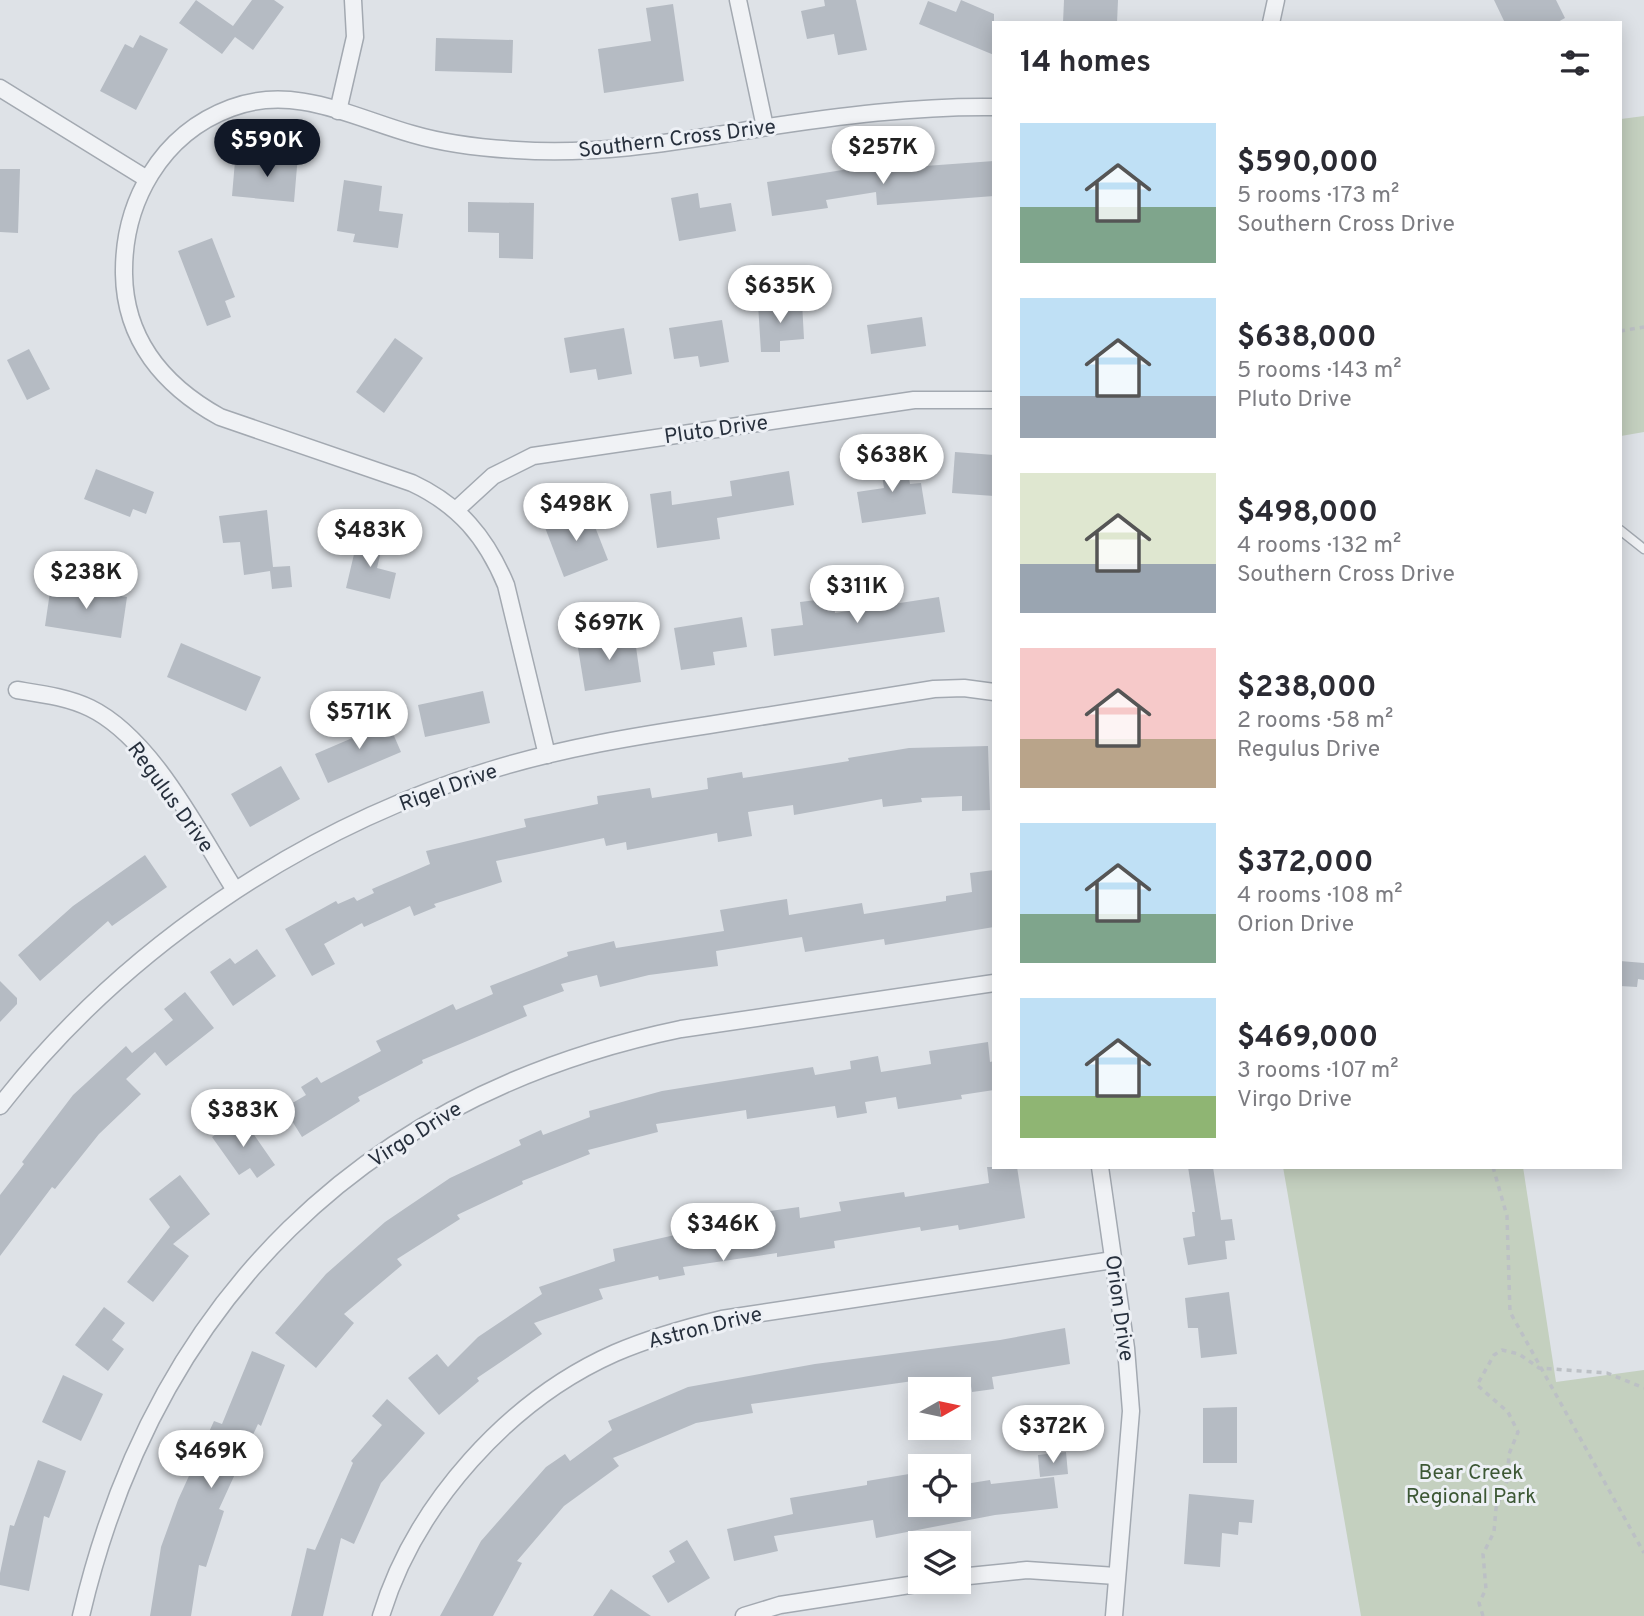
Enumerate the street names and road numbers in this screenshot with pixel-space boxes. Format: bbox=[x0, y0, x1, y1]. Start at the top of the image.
street label: Southern Cross Drive bbox=[577, 114, 778, 165]
street label: Pluto Drive bbox=[662, 410, 770, 451]
street label: Regulus Drive bbox=[120, 737, 219, 859]
street label: Rigel Drive bbox=[396, 758, 501, 819]
street label: Virgo Drive bbox=[364, 1096, 467, 1174]
street label: Orion Drive bbox=[1098, 1253, 1139, 1363]
street label: Astron Drive bbox=[646, 1301, 765, 1356]

